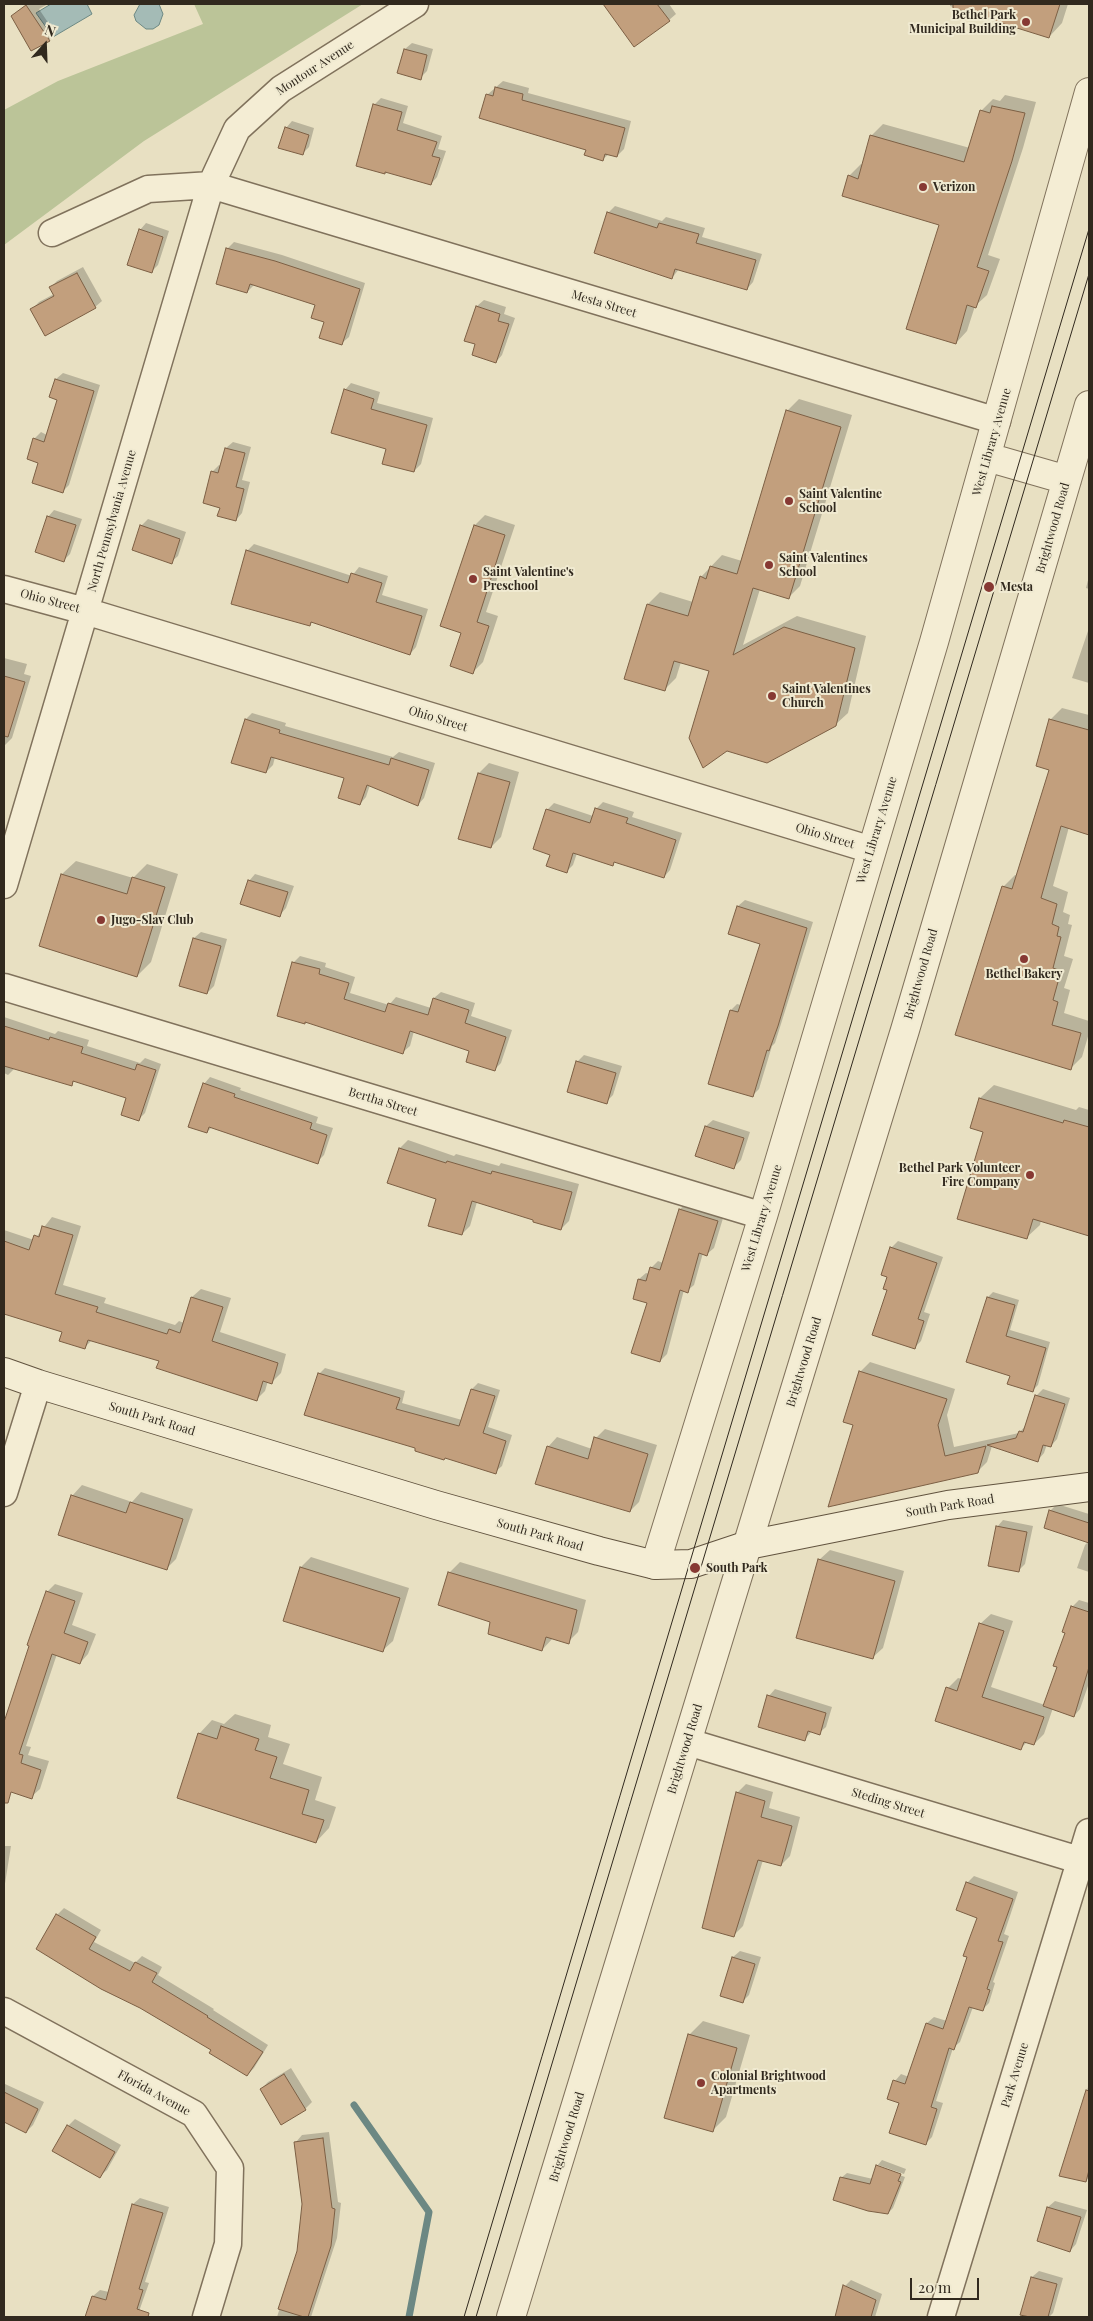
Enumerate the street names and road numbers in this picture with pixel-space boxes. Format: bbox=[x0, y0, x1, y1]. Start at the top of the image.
street label: Montour Avenue bbox=[273, 38, 357, 98]
street label: Mesta Street bbox=[570, 287, 638, 321]
street label: West Library Avenue bbox=[970, 387, 1014, 497]
street label: North Pennsylvania Avenue bbox=[85, 448, 139, 594]
street label: Brightwood Road bbox=[1033, 481, 1073, 575]
street label: Ohio Street bbox=[19, 586, 81, 616]
street label: Ohio Street bbox=[407, 703, 469, 735]
street label: West Library Avenue bbox=[854, 775, 900, 885]
street label: Ohio Street bbox=[794, 820, 856, 852]
street label: Brightwood Road bbox=[901, 927, 941, 1021]
street label: Bertha Street bbox=[347, 1085, 419, 1119]
street label: West Library Avenue bbox=[739, 1163, 785, 1273]
street label: Brightwood Road bbox=[783, 1315, 825, 1409]
street label: South Park Road bbox=[107, 1399, 197, 1439]
street label: South Park Road bbox=[905, 1492, 995, 1520]
street label: South Park Road bbox=[495, 1516, 585, 1554]
street label: Brightwood Road bbox=[664, 1702, 706, 1796]
street label: Steding Street bbox=[850, 1785, 926, 1821]
street label: Park Avenue bbox=[998, 2041, 1032, 2109]
street label: Florida Avenue bbox=[115, 2067, 193, 2119]
street label: Brightwood Road bbox=[546, 2090, 588, 2184]

